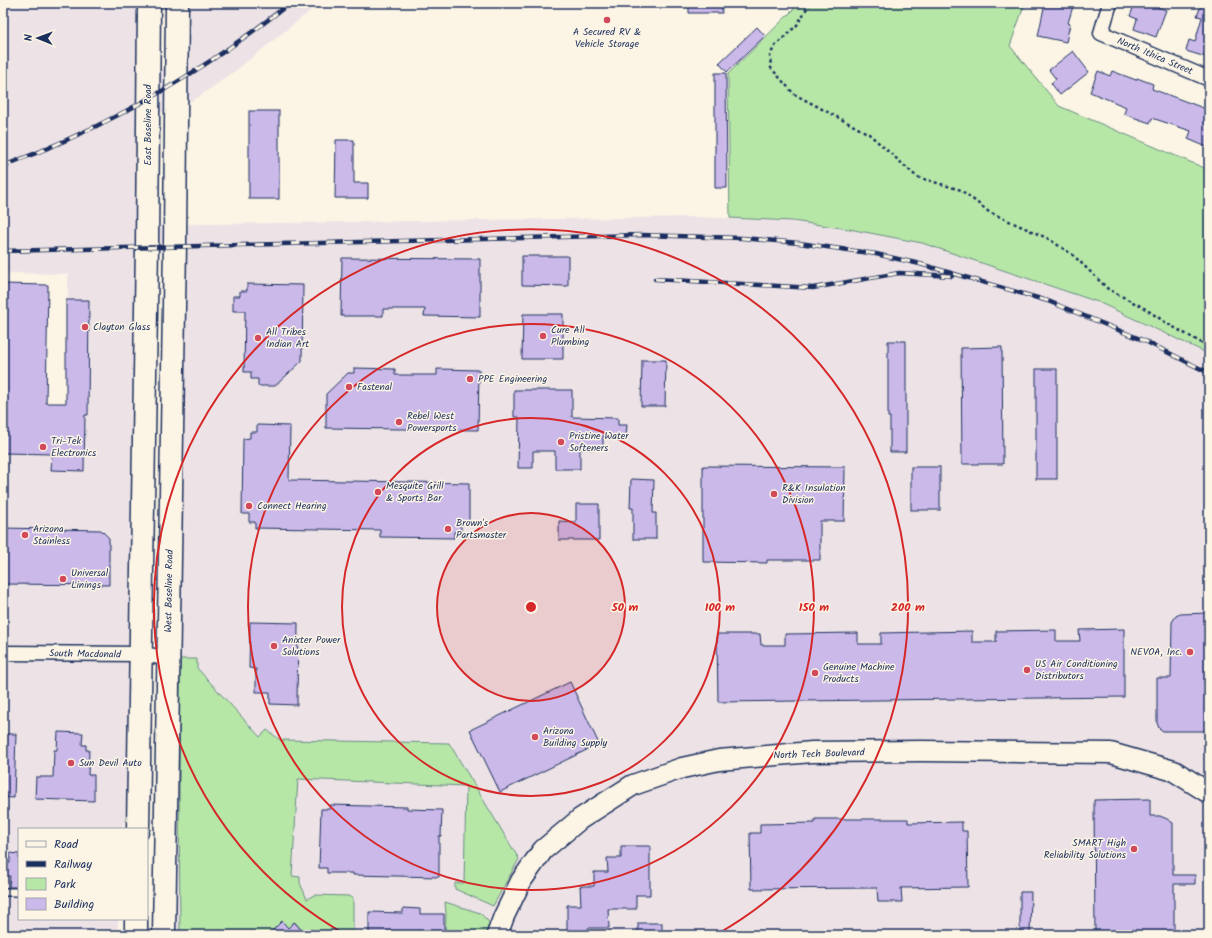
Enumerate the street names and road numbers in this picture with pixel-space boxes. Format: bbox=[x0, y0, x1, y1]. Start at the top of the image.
street label: North Ithica Street bbox=[1115, 33, 1196, 79]
street label: East Baseline Road bbox=[140, 83, 156, 166]
street label: West Baseline Road bbox=[160, 548, 178, 633]
street label: South Macdonald bbox=[49, 645, 122, 663]
street label: North Tech Boulevard bbox=[773, 744, 866, 764]

